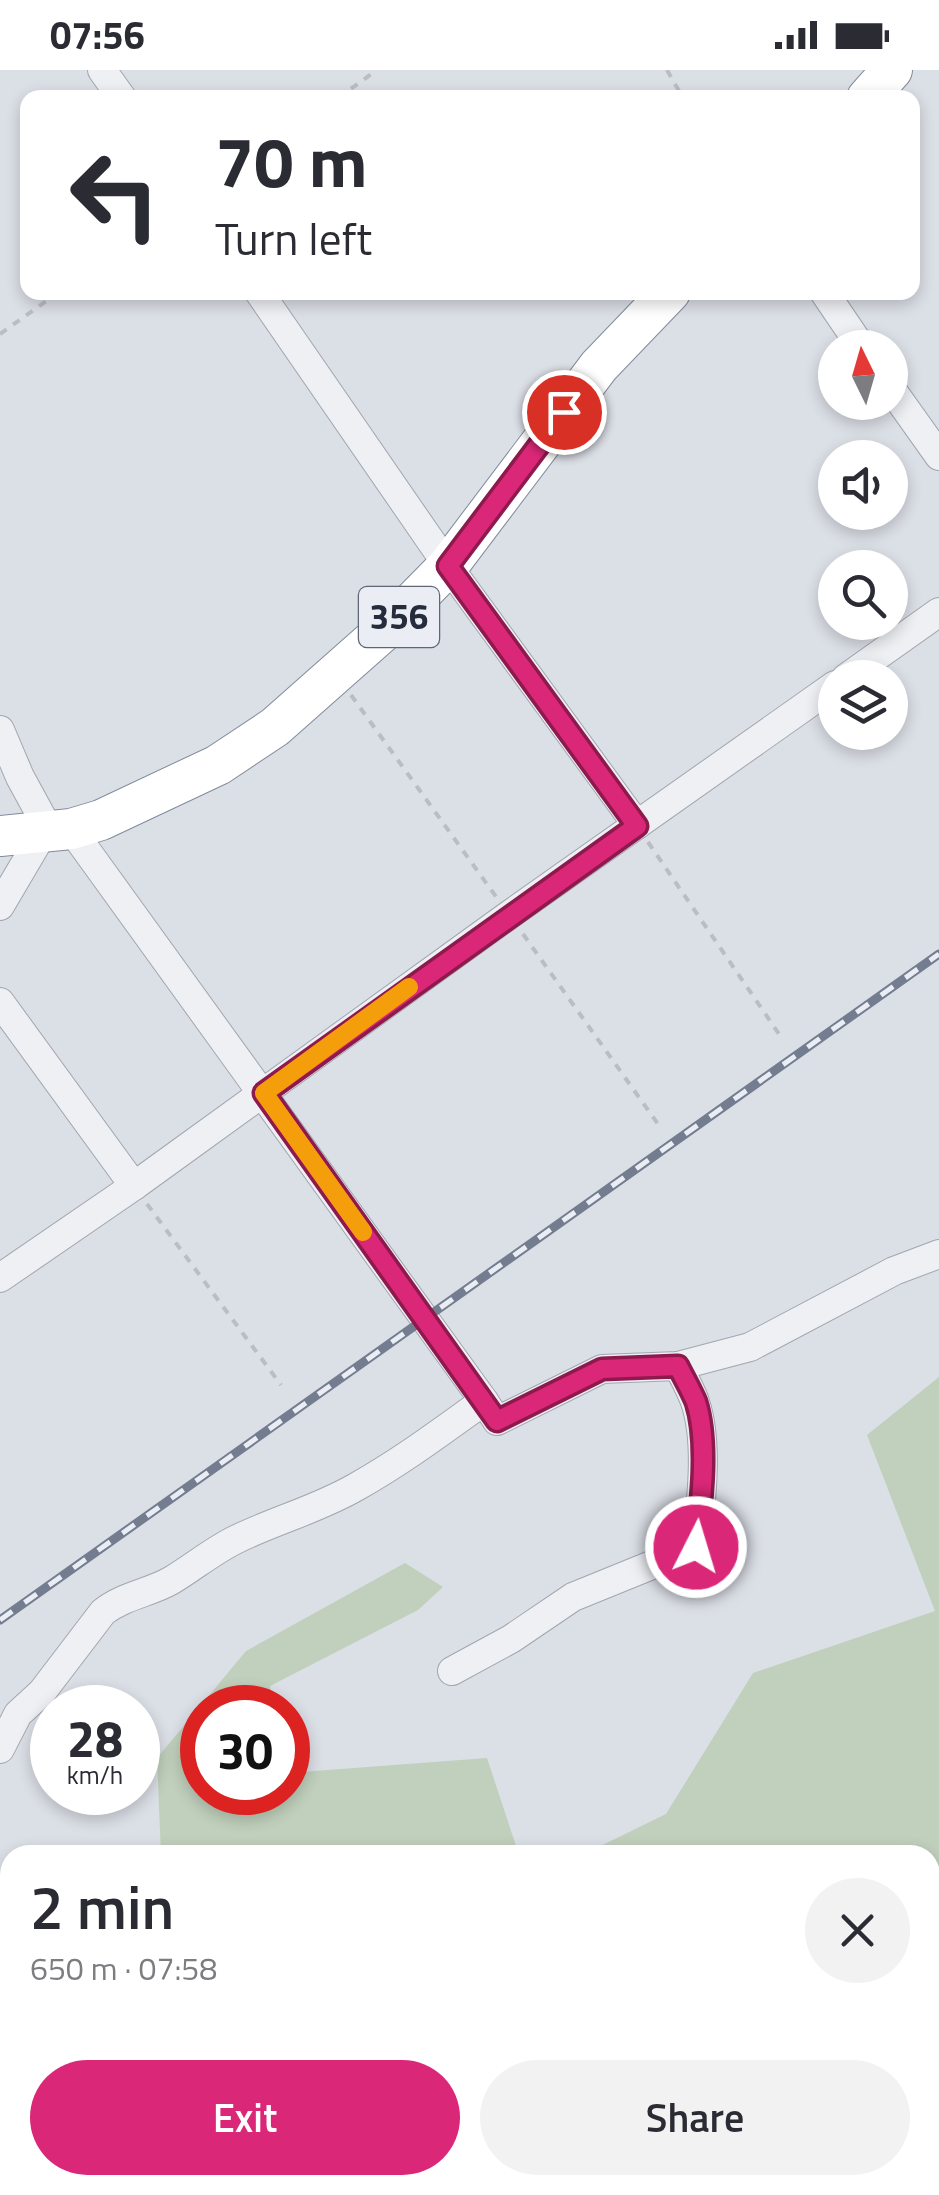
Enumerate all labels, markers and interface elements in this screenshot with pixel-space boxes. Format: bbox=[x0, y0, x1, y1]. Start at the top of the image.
text: 07:56 bbox=[50, 6, 145, 64]
text: 70 m bbox=[215, 108, 368, 214]
icon: left bbox=[50, 130, 180, 260]
text: Turn left bbox=[215, 204, 372, 272]
north arrow bbox=[818, 330, 908, 420]
map controls bbox=[818, 330, 908, 750]
pin bbox=[522, 370, 607, 455]
icon: arrive bbox=[537, 385, 592, 440]
button: sound bbox=[818, 440, 908, 530]
button: search bbox=[818, 550, 908, 640]
road number: 356 bbox=[359, 587, 439, 647]
button: layers bbox=[818, 660, 908, 750]
position arrow bbox=[644, 1495, 748, 1599]
speed limit sign: 30 bbox=[180, 1685, 310, 1815]
text: 28 bbox=[67, 1700, 123, 1776]
text: km/h bbox=[67, 1756, 123, 1794]
text: 2 min bbox=[30, 1861, 174, 1952]
button: close bbox=[805, 1878, 910, 1983]
text: 650 m · 07:58 bbox=[30, 1944, 217, 1992]
button: Exit bbox=[30, 2060, 460, 2175]
button: Share bbox=[480, 2060, 910, 2175]

